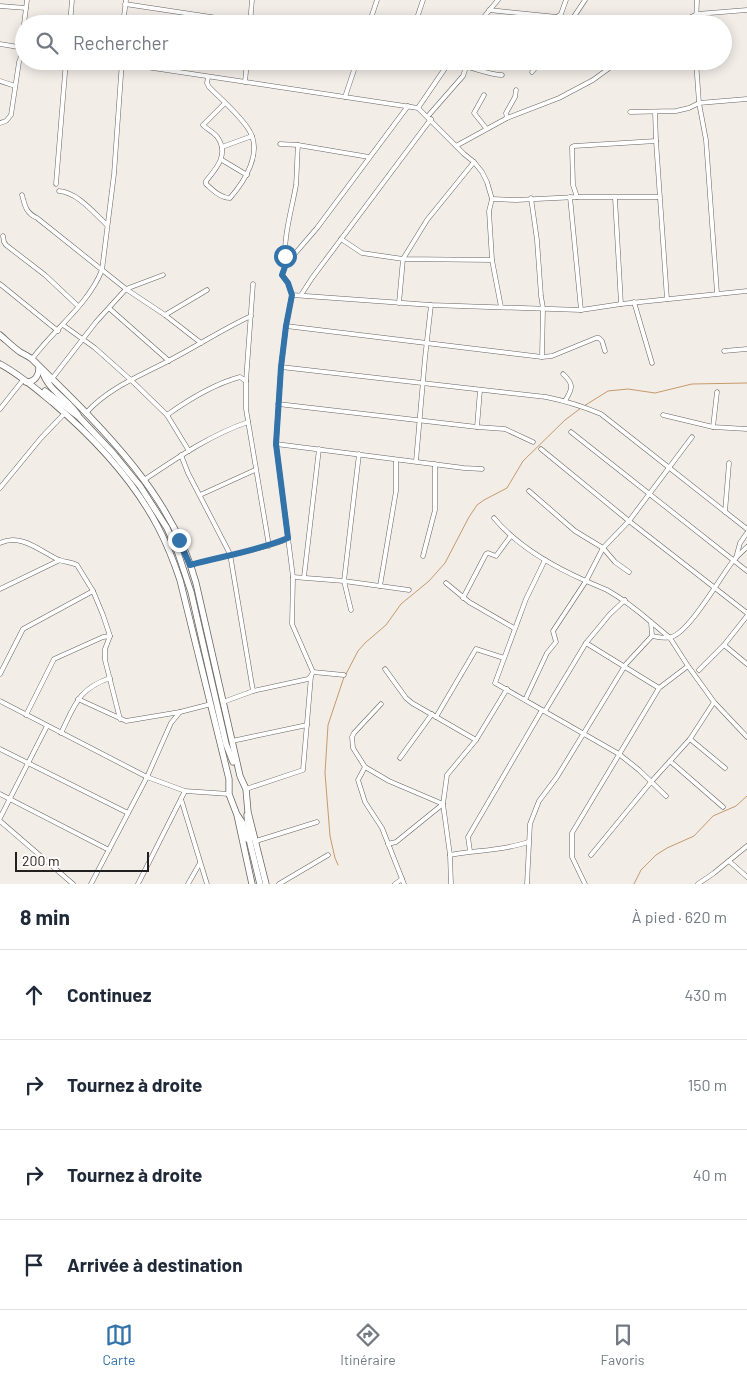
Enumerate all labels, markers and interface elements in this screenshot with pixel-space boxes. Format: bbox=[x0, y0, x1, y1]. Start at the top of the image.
search box bbox=[15, 15, 732, 70]
icon: search bbox=[33, 29, 61, 57]
text: Rechercher bbox=[73, 31, 169, 54]
route start bbox=[274, 245, 297, 268]
route end bbox=[168, 529, 191, 552]
scale bar bbox=[15, 849, 149, 872]
text: 200 m bbox=[22, 852, 60, 869]
text: 8 min bbox=[20, 904, 70, 929]
text: À pied · 620 m bbox=[632, 907, 727, 926]
icon: ahead bbox=[20, 981, 48, 1009]
text: Continuez bbox=[67, 983, 151, 1006]
text: 430 m bbox=[684, 985, 727, 1004]
icon: right bbox=[20, 1071, 48, 1099]
text: Tournez à droite bbox=[67, 1073, 203, 1096]
text: 150 m bbox=[688, 1075, 727, 1094]
icon: right bbox=[20, 1161, 48, 1189]
text: Tournez à droite bbox=[67, 1163, 203, 1186]
text: 40 m bbox=[693, 1165, 727, 1184]
icon: arrive bbox=[20, 1251, 48, 1279]
text: Arrivée à destination bbox=[67, 1253, 243, 1276]
tab: Carte bbox=[102, 1321, 136, 1368]
tab: Itinéraire bbox=[340, 1321, 396, 1368]
tab: Favoris bbox=[601, 1321, 645, 1368]

